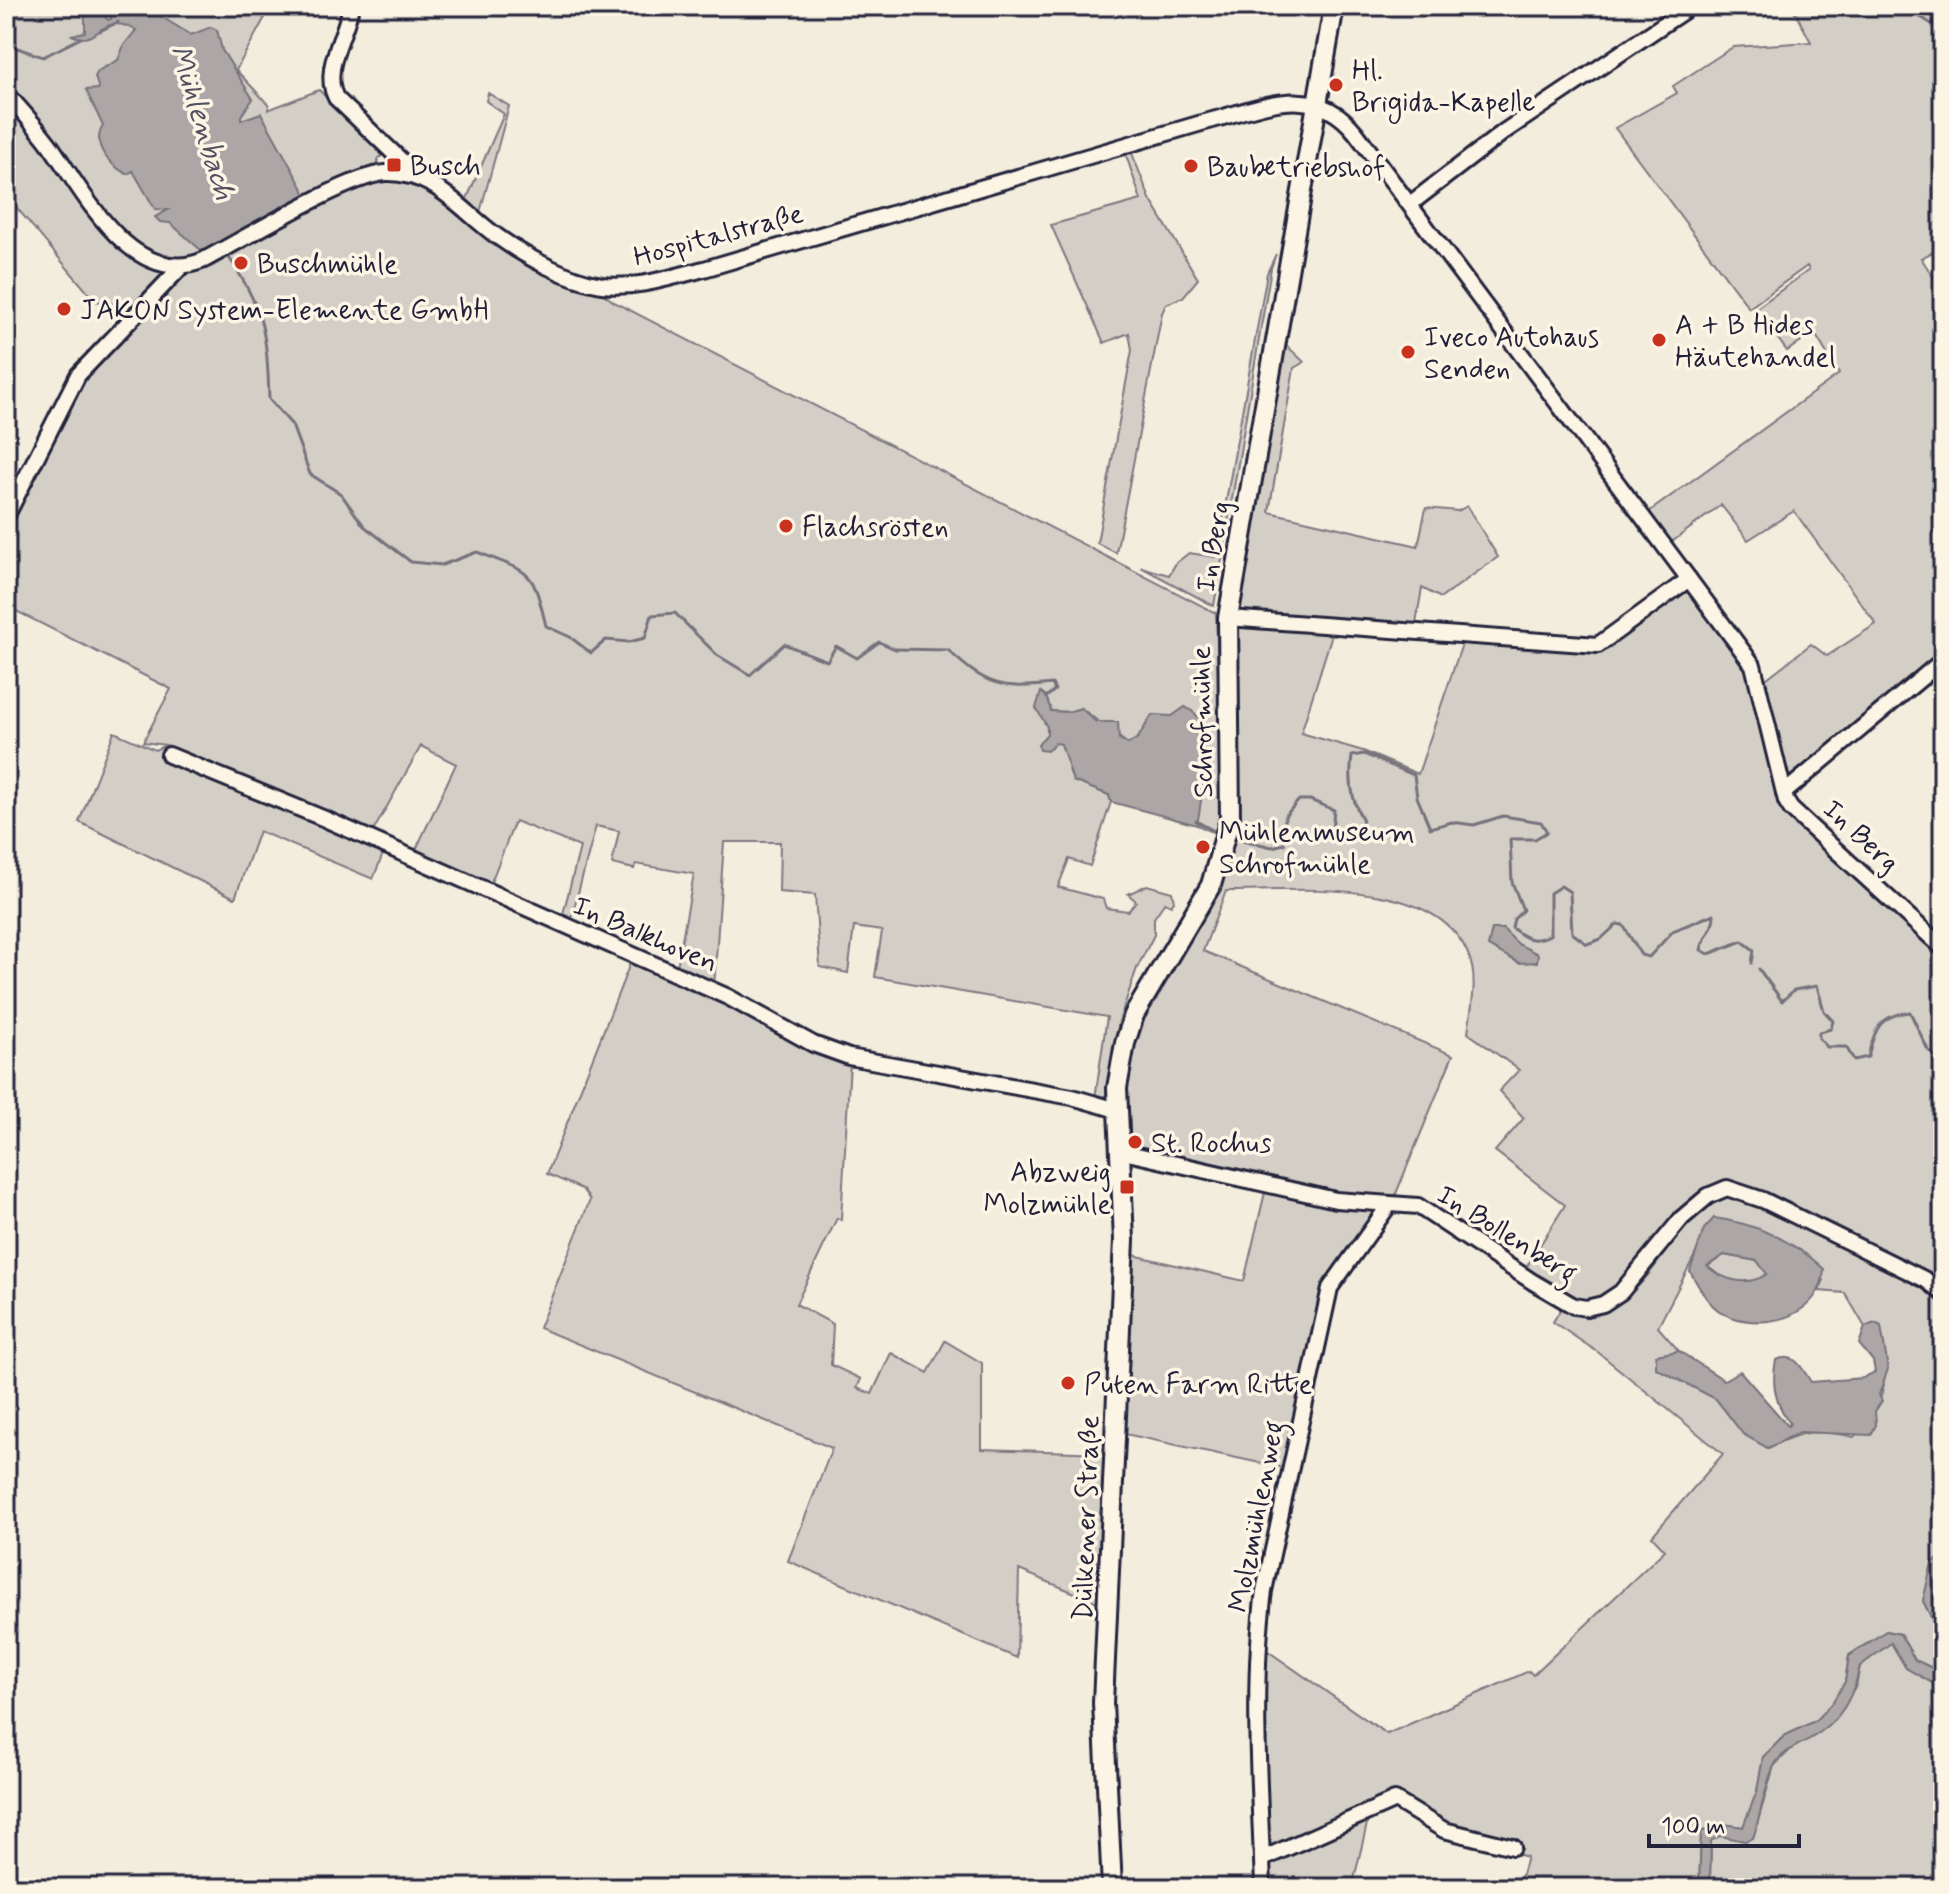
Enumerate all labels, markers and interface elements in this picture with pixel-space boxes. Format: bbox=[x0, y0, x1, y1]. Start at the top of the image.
water label: Mühlenbach bbox=[160, 40, 244, 205]
place label: Hl. Brigida-Kapelle bbox=[1352, 53, 1536, 124]
marker: Hl. Brigida-Kapelle bbox=[1327, 76, 1345, 94]
place label: Busch bbox=[410, 149, 481, 186]
place label: Baubetriebshof bbox=[1207, 150, 1385, 187]
marker: Busch bbox=[385, 156, 403, 174]
marker: Baubetriebshof bbox=[1182, 157, 1200, 175]
street label: Hospitalstraße bbox=[630, 196, 808, 277]
place label: Buschmühle bbox=[257, 247, 398, 284]
marker: Buschmühle bbox=[232, 254, 250, 272]
place label: JAKON System-Elemente GmbH bbox=[80, 293, 488, 330]
marker: JAKON System-Elemente GmbH bbox=[55, 300, 73, 318]
place label: A + B Hides Häutehandel bbox=[1675, 308, 1836, 377]
place label: Iveco Autohaus Senden bbox=[1424, 320, 1599, 389]
marker: A + B Hides Häutehandel bbox=[1650, 331, 1668, 349]
marker: Iveco Autohaus Senden bbox=[1399, 343, 1417, 361]
street label: In Berg bbox=[1188, 498, 1241, 595]
place label: Flachsrösten bbox=[802, 510, 949, 547]
marker: Flachsrösten bbox=[777, 517, 795, 535]
street label: Schrofmühle bbox=[1184, 646, 1223, 798]
street label: In Berg bbox=[1814, 792, 1907, 882]
place label: Mühlenmuseum Schrofmühle bbox=[1219, 815, 1415, 884]
marker: Mühlenmuseum Schrofmühle bbox=[1194, 838, 1212, 856]
street label: In Balkhoven bbox=[567, 888, 723, 982]
place label: St. Rochus bbox=[1151, 1126, 1272, 1163]
marker: St. Rochus bbox=[1126, 1133, 1144, 1151]
place label: Abzweig Molzmühle bbox=[983, 1155, 1111, 1224]
street label: In Bollenberg bbox=[1428, 1177, 1584, 1295]
marker: Abzweig Molzmühle bbox=[1118, 1178, 1136, 1196]
place label: Puten Farm Ritte bbox=[1084, 1367, 1312, 1404]
marker: Puten Farm Ritte bbox=[1059, 1374, 1077, 1392]
street label: Dülkener Straße bbox=[1065, 1415, 1110, 1621]
street label: Molzmühlenweg bbox=[1221, 1417, 1297, 1616]
scale bar bbox=[1649, 1798, 1799, 1848]
text: 100 m bbox=[1661, 1812, 1725, 1843]

